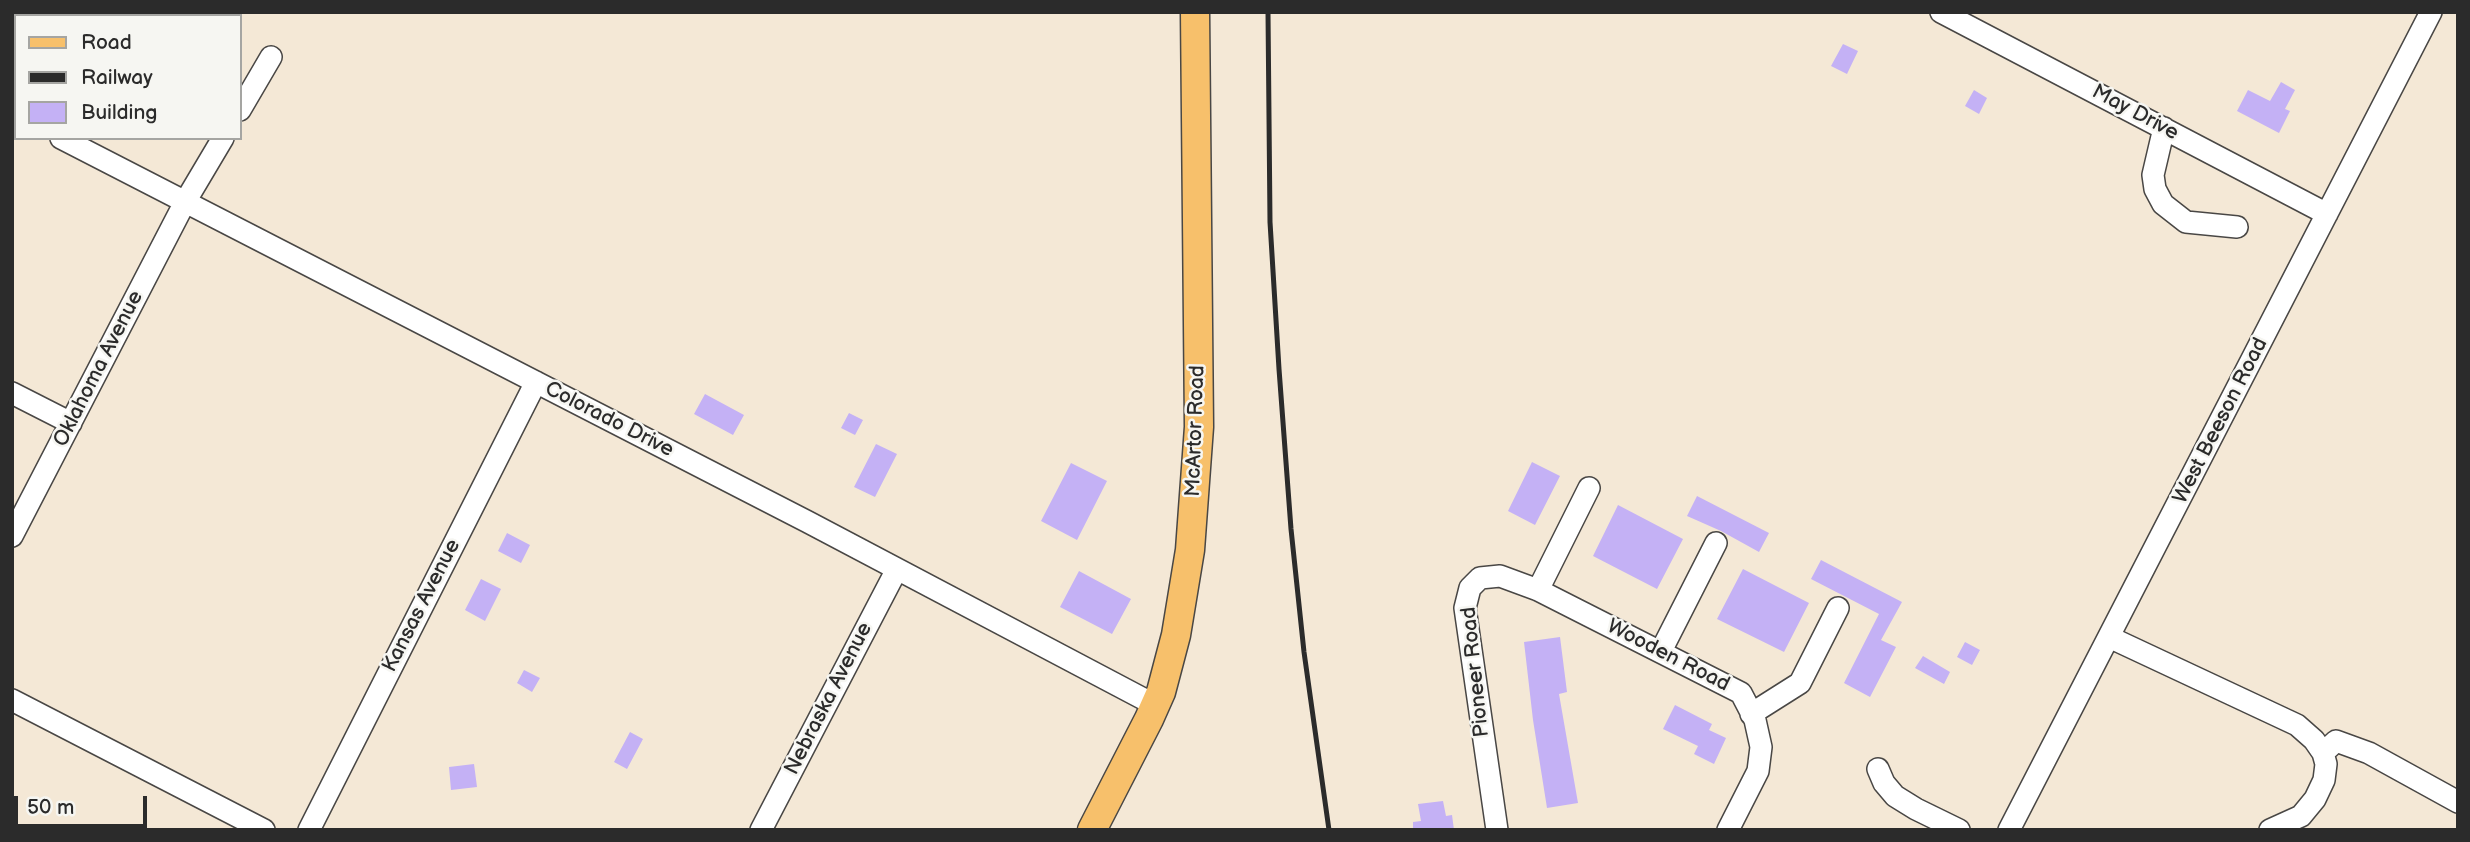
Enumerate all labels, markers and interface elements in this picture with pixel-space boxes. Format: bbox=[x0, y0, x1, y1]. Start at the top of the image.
legend bbox=[14, 14, 242, 140]
text: Road bbox=[81, 30, 132, 55]
text: Railway bbox=[81, 65, 153, 90]
street label: May Drive bbox=[2087, 80, 2183, 146]
text: Building bbox=[81, 100, 157, 125]
street label: Oklahoma Avenue bbox=[49, 287, 149, 451]
street label: West Beeson Road bbox=[2168, 334, 2274, 508]
street label: McArtor Road bbox=[1181, 365, 1211, 497]
street label: Colorado Drive bbox=[540, 377, 678, 463]
street label: Kansas Avenue bbox=[378, 535, 466, 677]
street label: Pioneer Road bbox=[1457, 606, 1495, 738]
street label: Wooden Road bbox=[1602, 614, 1734, 698]
street label: Nebraska Avenue bbox=[780, 619, 878, 779]
scale bar bbox=[18, 782, 150, 826]
text: 50 m bbox=[27, 795, 74, 820]

